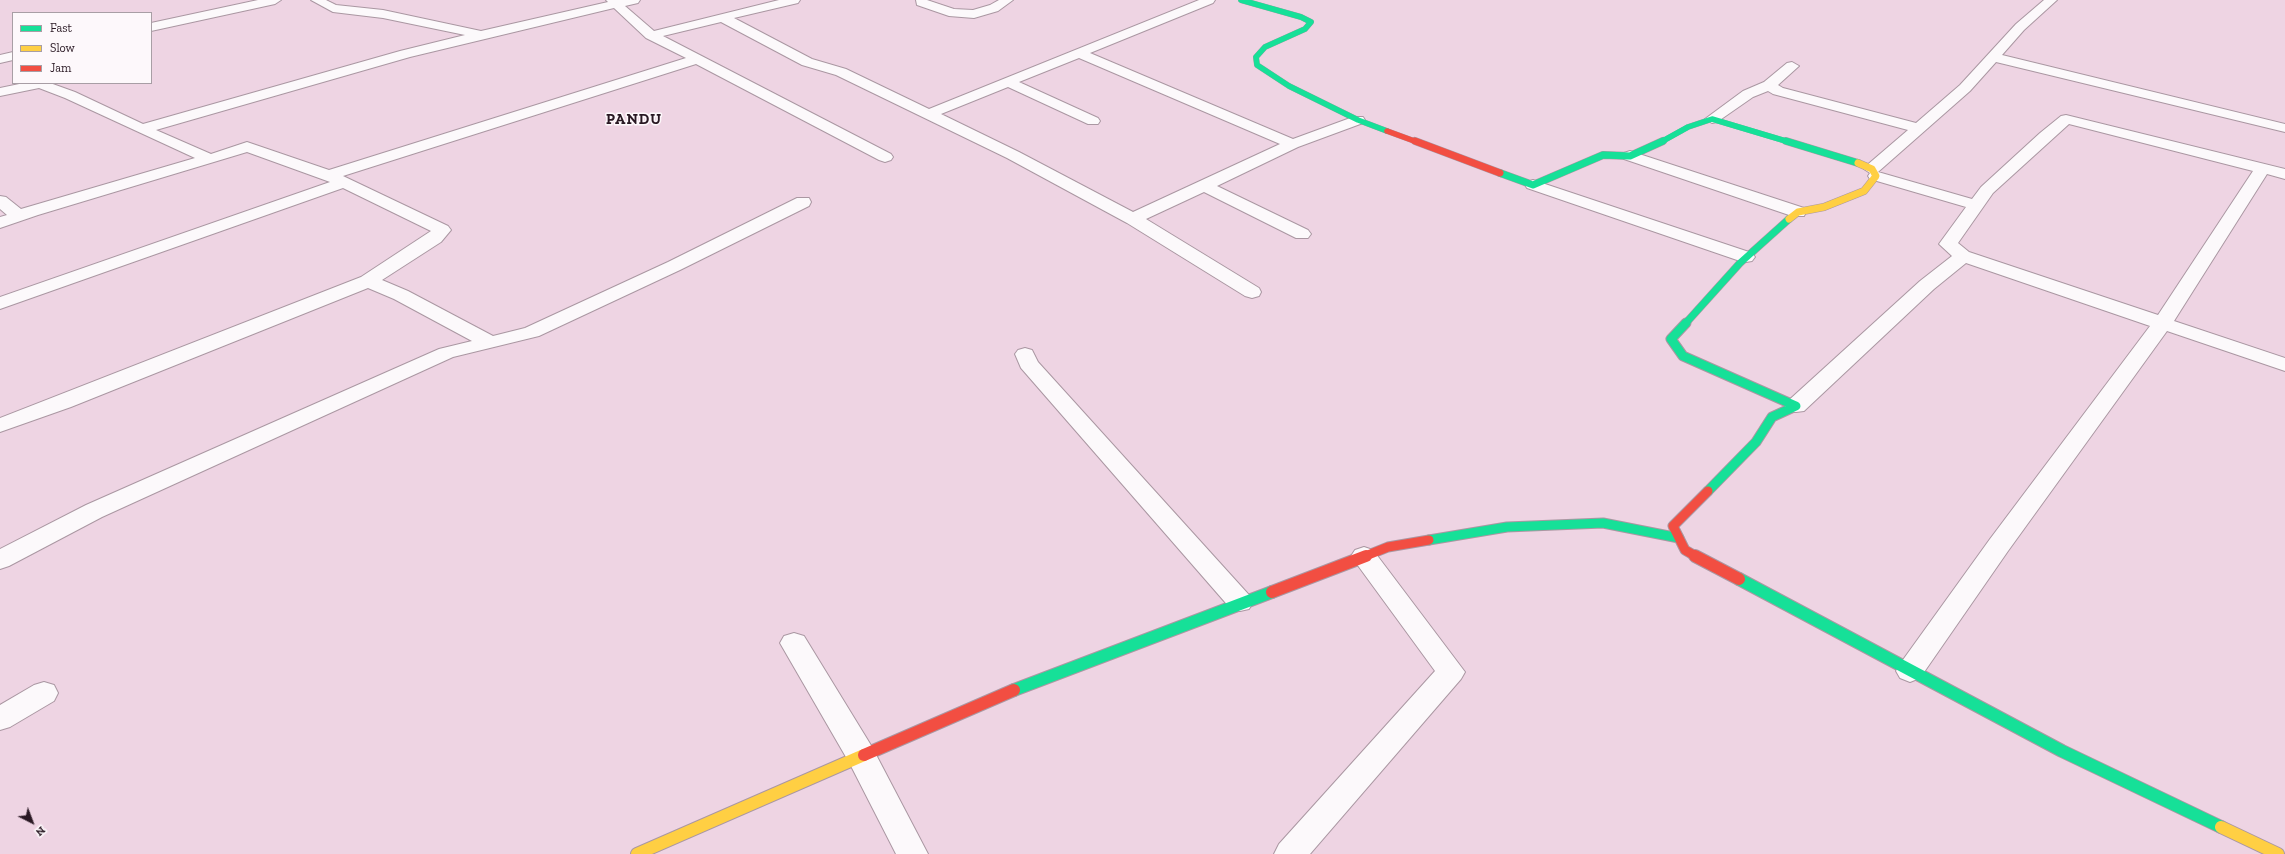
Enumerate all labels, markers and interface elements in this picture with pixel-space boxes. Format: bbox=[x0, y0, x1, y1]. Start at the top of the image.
legend bbox=[12, 12, 152, 84]
text: Fast bbox=[50, 21, 72, 35]
text: Slow bbox=[50, 41, 75, 55]
text: Jam bbox=[50, 61, 71, 75]
district label: PANDU bbox=[606, 111, 662, 129]
north arrow bbox=[12, 802, 52, 842]
text: N bbox=[33, 824, 48, 839]

